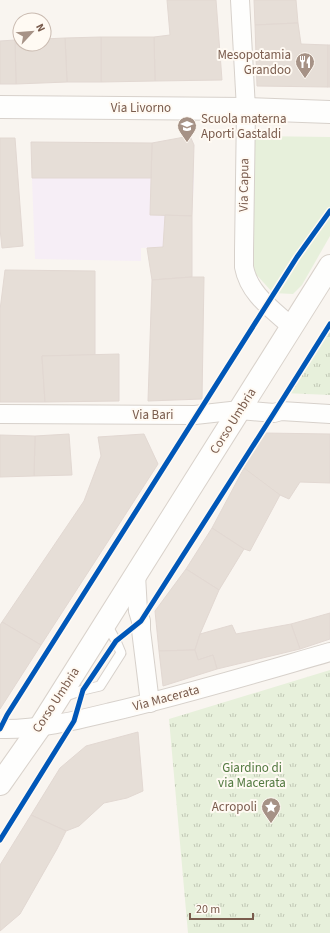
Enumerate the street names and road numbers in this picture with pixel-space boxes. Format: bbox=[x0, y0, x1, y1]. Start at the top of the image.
street label: Via Livorno bbox=[111, 99, 171, 117]
street label: Via Capua bbox=[235, 158, 253, 212]
street label: Corso Umbria bbox=[206, 385, 260, 457]
street label: Via Bari bbox=[133, 406, 173, 424]
street label: Corso Umbria bbox=[28, 664, 84, 736]
street label: Via Macerata bbox=[131, 680, 201, 716]

